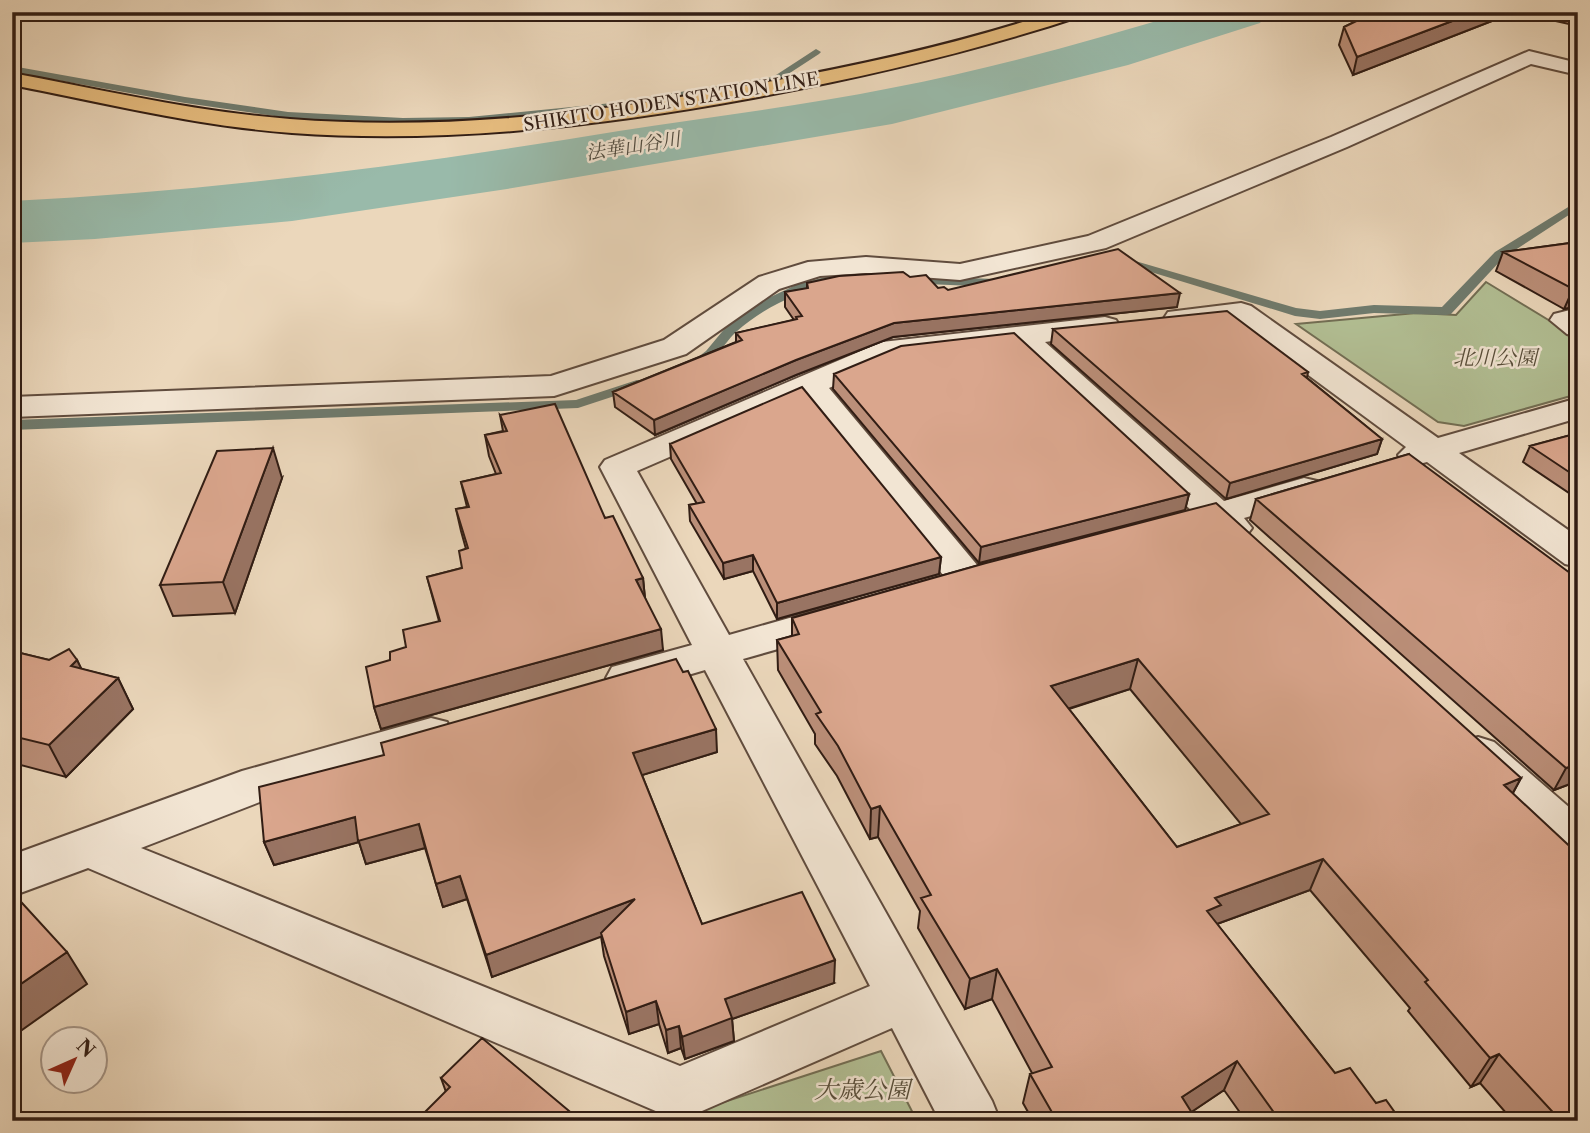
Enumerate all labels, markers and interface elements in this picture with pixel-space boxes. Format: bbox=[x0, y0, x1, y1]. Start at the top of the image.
street label: SHIKITO HODEN STATION LINE bbox=[522, 68, 820, 136]
water label: 法華山谷川 bbox=[584, 127, 684, 165]
park label: 北川公園 bbox=[1453, 345, 1540, 370]
north arrow bbox=[38, 1024, 108, 1094]
text: N bbox=[72, 1034, 100, 1062]
park label: 大歳公園 bbox=[814, 1075, 914, 1104]

